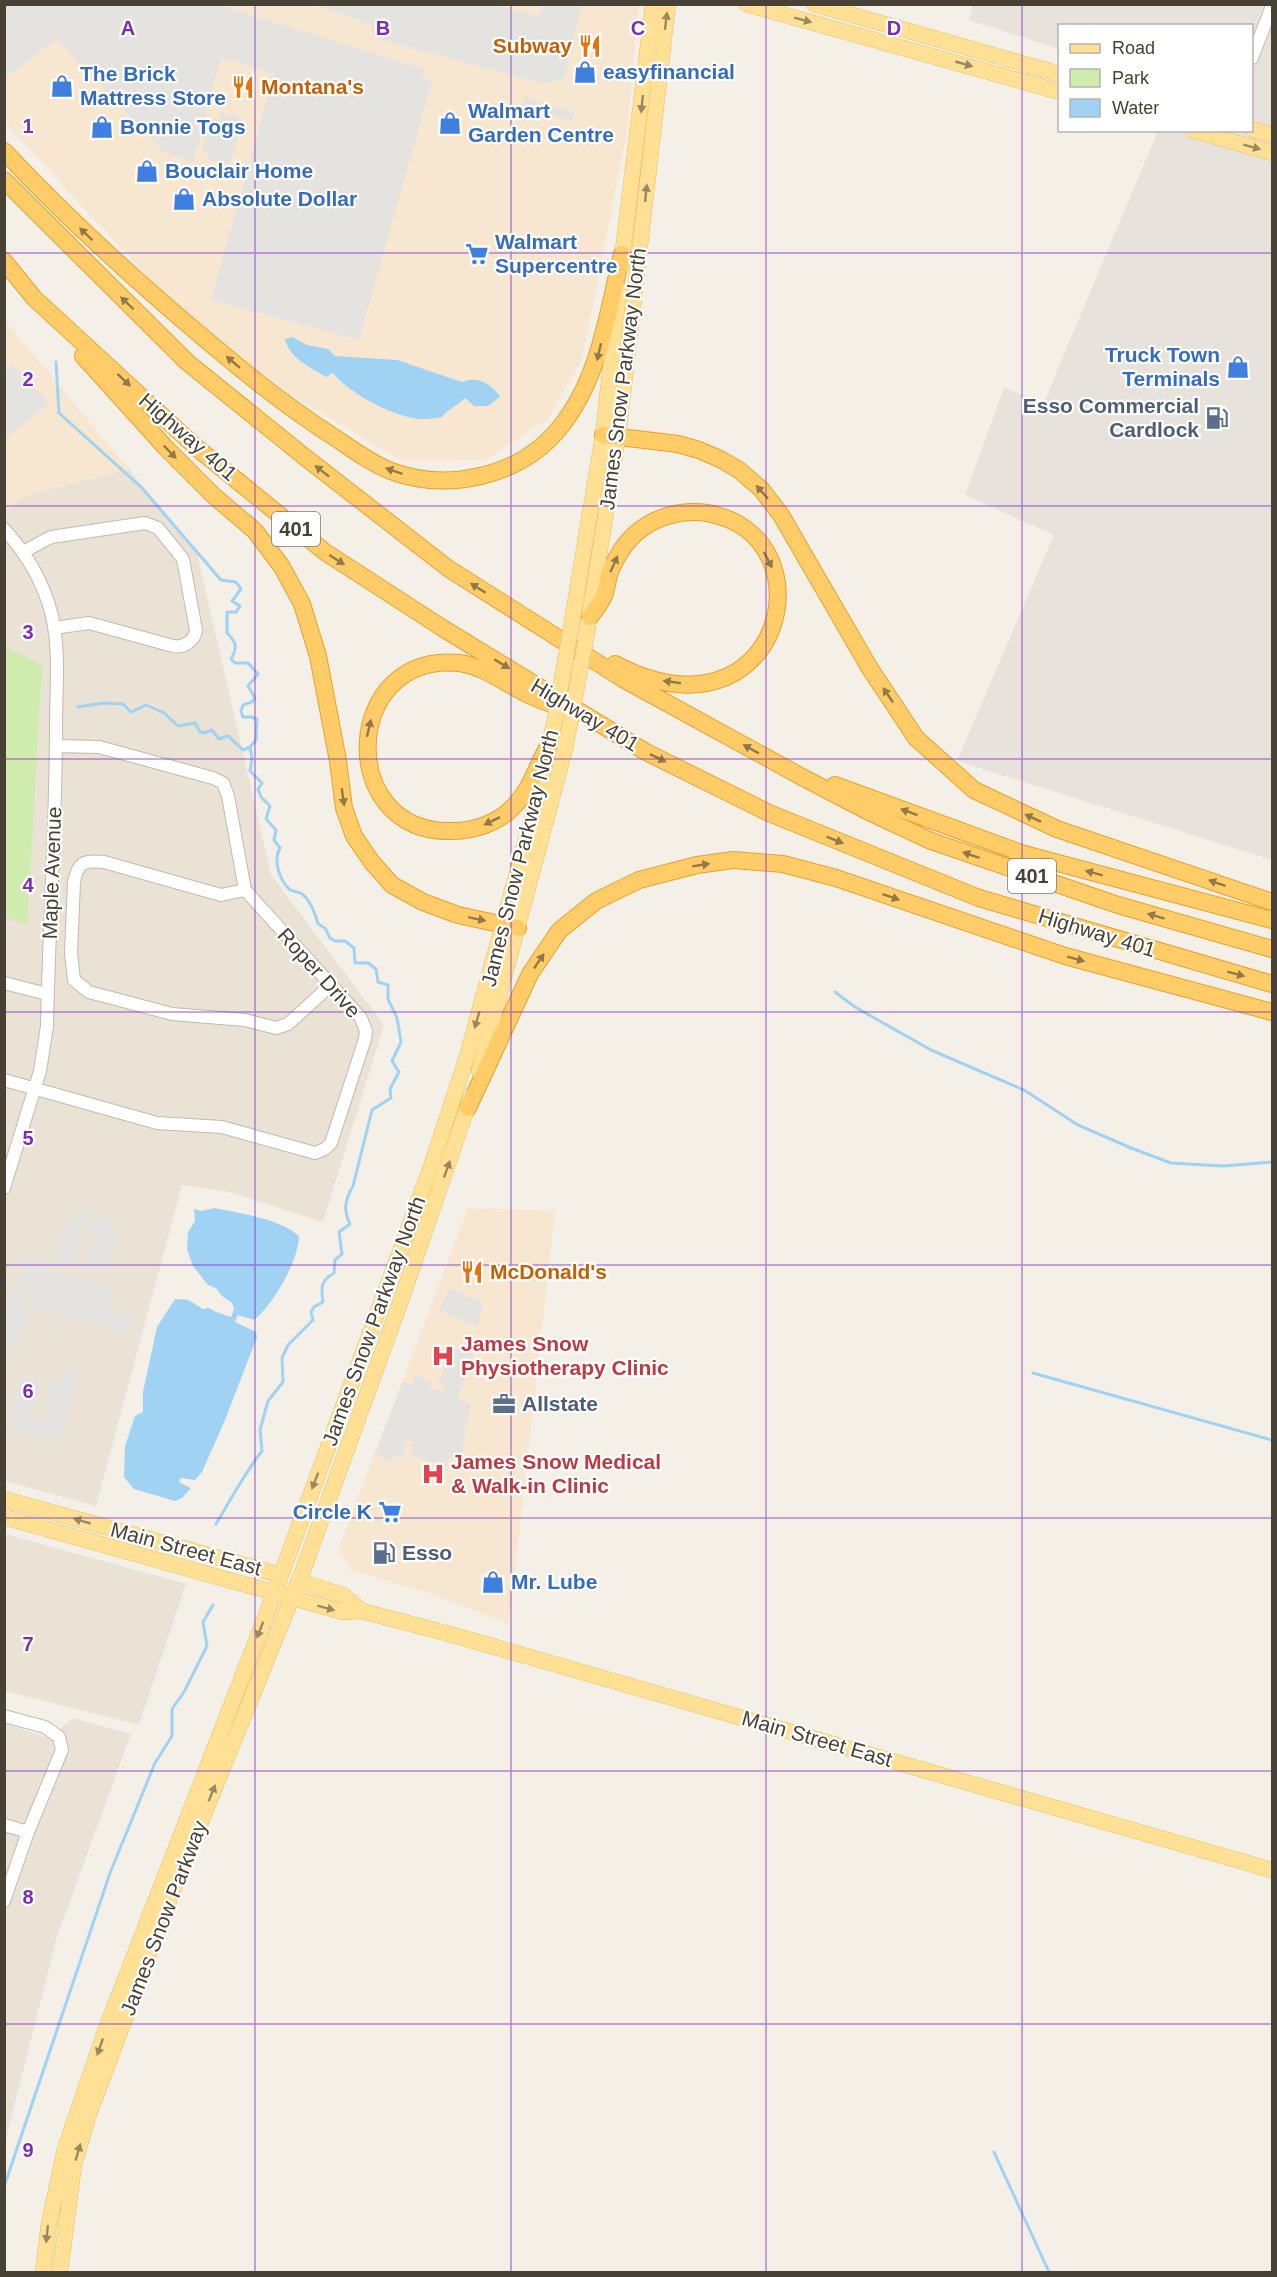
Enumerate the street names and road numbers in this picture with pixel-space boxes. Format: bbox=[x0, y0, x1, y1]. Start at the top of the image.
street label: James Snow Parkway North bbox=[595, 247, 650, 511]
street label: Highway 401 bbox=[135, 388, 242, 485]
road number: 401 bbox=[272, 512, 320, 546]
street label: Highway 401 bbox=[527, 673, 643, 756]
street label: James Snow Parkway North bbox=[476, 727, 563, 989]
street label: Maple Avenue bbox=[38, 806, 65, 940]
road number: 401 bbox=[1008, 859, 1056, 893]
street label: Highway 401 bbox=[1036, 904, 1159, 961]
street label: Roper Drive bbox=[273, 923, 365, 1022]
street label: James Snow Parkway North bbox=[318, 1193, 429, 1449]
street label: Main Street East bbox=[108, 1517, 264, 1580]
street label: Main Street East bbox=[739, 1706, 895, 1771]
street label: James Snow Parkway bbox=[116, 1817, 211, 2018]

